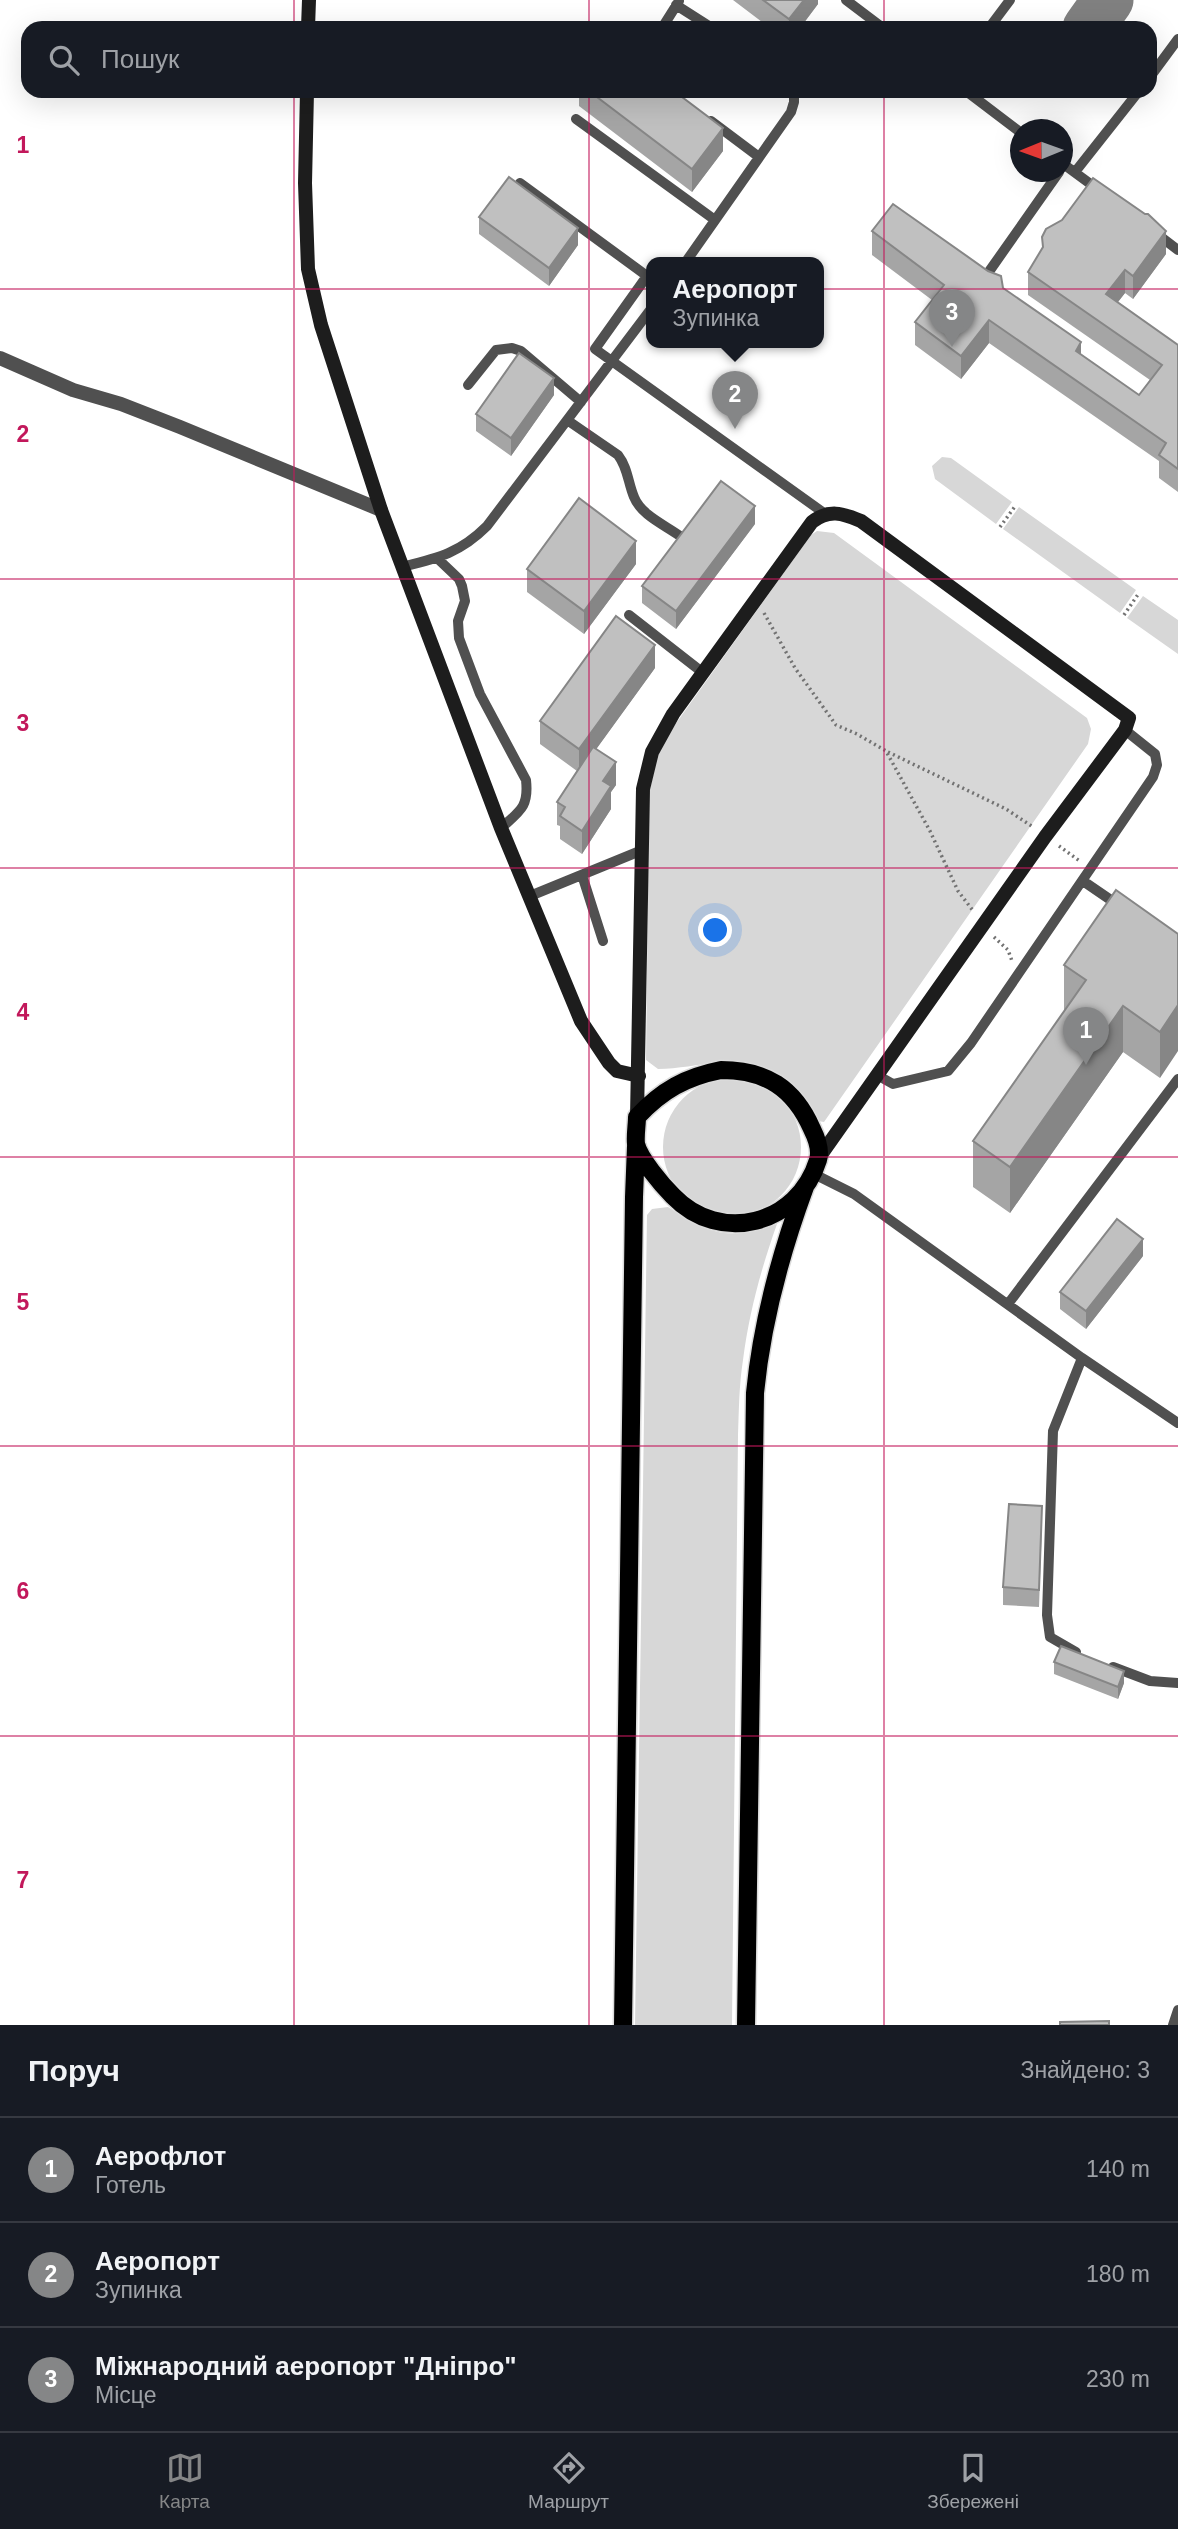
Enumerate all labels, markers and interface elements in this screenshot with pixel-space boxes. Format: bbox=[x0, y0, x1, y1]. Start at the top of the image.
search box bbox=[21, 21, 1157, 98]
icon: search bbox=[45, 41, 83, 79]
text: Пошук bbox=[101, 44, 179, 74]
north arrow bbox=[1010, 119, 1073, 182]
text: 1 bbox=[17, 132, 30, 158]
popup bbox=[646, 257, 824, 348]
text: Аеропорт bbox=[673, 274, 797, 304]
pin: 3 bbox=[929, 289, 975, 347]
text: Зупинка bbox=[673, 305, 759, 331]
pin: 2 bbox=[712, 371, 758, 429]
text: 2 bbox=[17, 421, 29, 447]
text: 3 bbox=[17, 710, 29, 736]
your location bbox=[698, 913, 732, 947]
text: 4 bbox=[17, 999, 30, 1025]
pin: 1 bbox=[1063, 1007, 1109, 1065]
text: 5 bbox=[17, 1289, 30, 1315]
text: 6 bbox=[17, 1578, 29, 1604]
text: 7 bbox=[17, 1867, 29, 1893]
text: Поруч bbox=[28, 2054, 120, 2087]
text: Знайдено: 3 bbox=[1020, 2057, 1150, 2083]
text: Аерофлот bbox=[95, 2141, 226, 2171]
text: 1 bbox=[45, 2156, 57, 2182]
text: 140 m bbox=[1086, 2156, 1150, 2182]
text: Готель bbox=[95, 2172, 166, 2198]
text: Аеропорт bbox=[95, 2246, 220, 2276]
text: 2 bbox=[45, 2261, 57, 2287]
text: 180 m bbox=[1086, 2261, 1150, 2287]
text: Зупинка bbox=[95, 2277, 182, 2303]
text: Міжнародний аеропорт "Дніпро" bbox=[95, 2351, 517, 2381]
text: 3 bbox=[45, 2366, 57, 2392]
text: 230 m bbox=[1086, 2366, 1150, 2392]
text: Місце bbox=[95, 2382, 156, 2408]
tab: Карта bbox=[159, 2449, 210, 2513]
tab: Маршрут bbox=[528, 2449, 609, 2513]
tab: Збережені bbox=[927, 2449, 1019, 2513]

